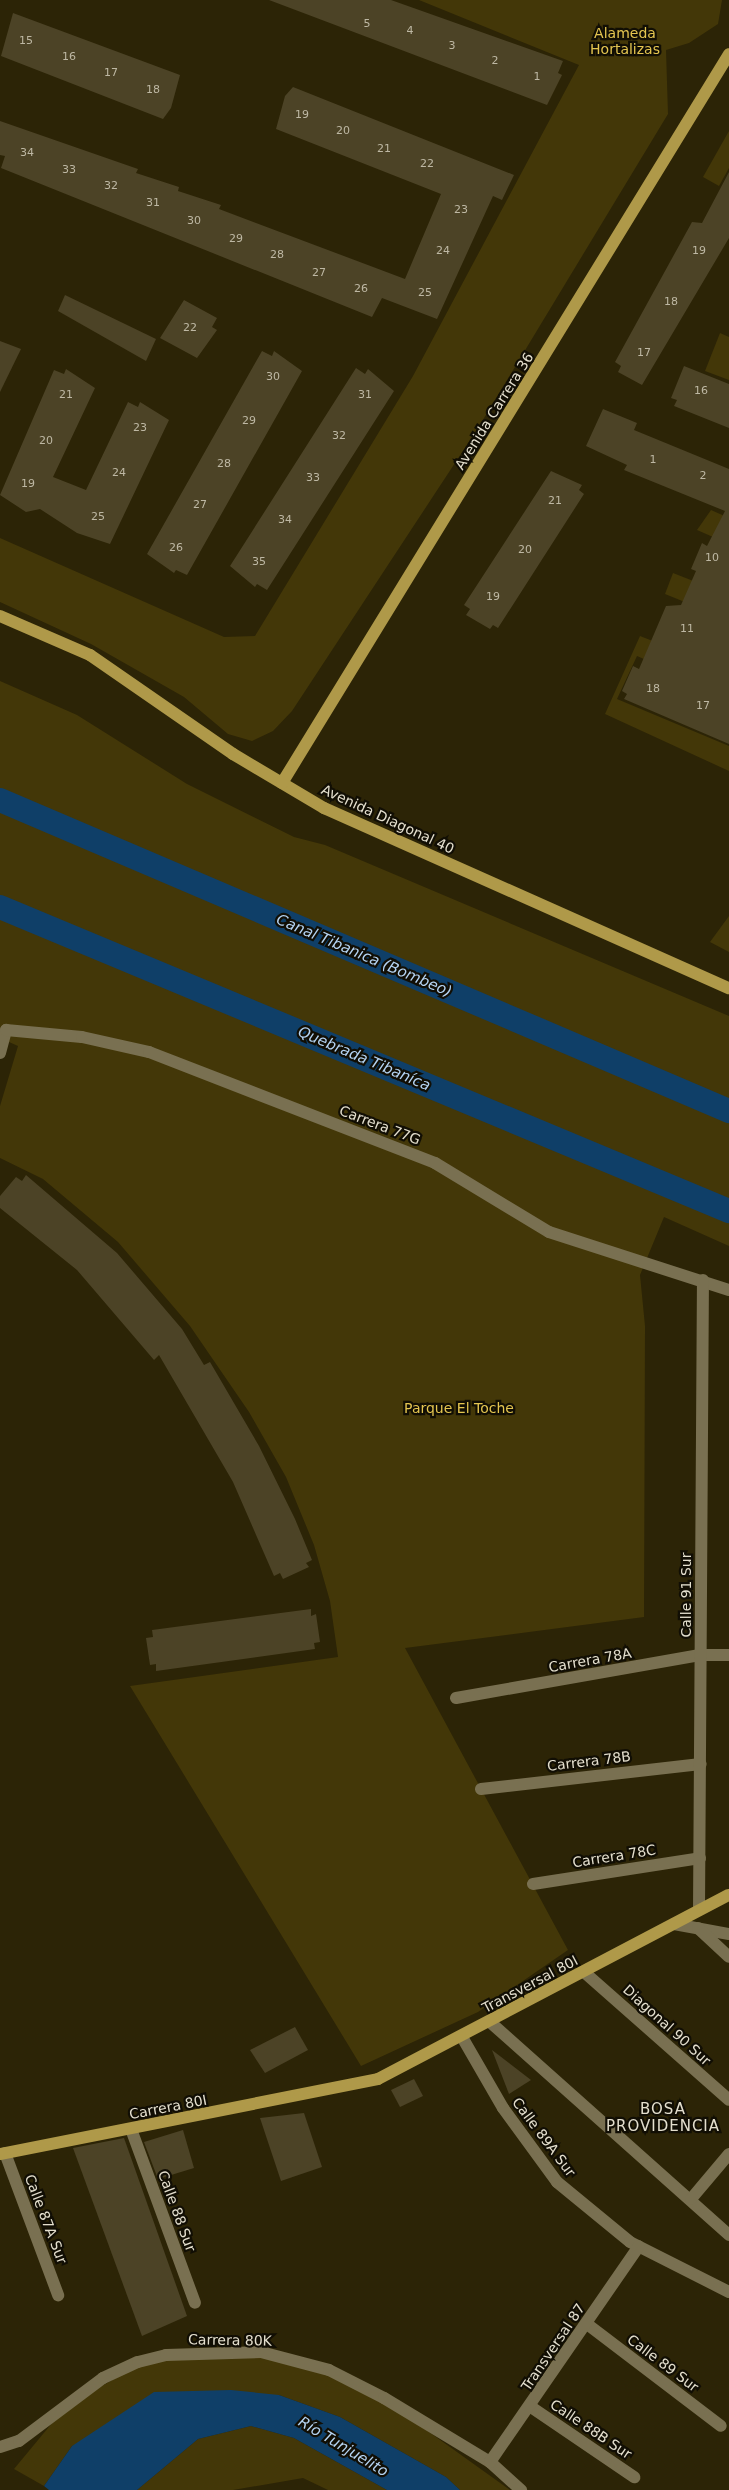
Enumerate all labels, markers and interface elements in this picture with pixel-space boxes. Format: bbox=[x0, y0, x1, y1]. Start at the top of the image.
house number: 5 bbox=[364, 17, 370, 31]
house number: 4 bbox=[407, 24, 413, 38]
park label: Alameda Hortalizas bbox=[590, 25, 660, 58]
house number: 15 bbox=[19, 34, 33, 48]
house number: 3 bbox=[449, 39, 455, 53]
house number: 16 bbox=[62, 50, 76, 64]
house number: 2 bbox=[492, 54, 498, 68]
house number: 17 bbox=[104, 66, 118, 80]
house number: 1 bbox=[534, 70, 540, 84]
house number: 18 bbox=[146, 83, 160, 97]
house number: 19 bbox=[295, 108, 309, 122]
house number: 20 bbox=[336, 124, 350, 138]
house number: 21 bbox=[377, 142, 391, 156]
house number: 34 bbox=[20, 146, 34, 160]
house number: 22 bbox=[420, 157, 434, 171]
house number: 33 bbox=[62, 163, 76, 177]
house number: 32 bbox=[104, 179, 118, 193]
house number: 31 bbox=[146, 196, 160, 210]
house number: 23 bbox=[454, 203, 468, 217]
house number: 30 bbox=[187, 214, 201, 228]
house number: 29 bbox=[229, 232, 243, 246]
house number: 24 bbox=[436, 244, 450, 258]
house number: 19 bbox=[692, 244, 706, 258]
house number: 28 bbox=[270, 248, 284, 262]
house number: 27 bbox=[312, 266, 326, 280]
house number: 26 bbox=[354, 282, 368, 296]
house number: 25 bbox=[418, 286, 432, 300]
house number: 18 bbox=[664, 295, 678, 309]
house number: 22 bbox=[183, 321, 197, 335]
house number: 17 bbox=[637, 346, 651, 360]
street label: Avenida Carrera 36 bbox=[451, 349, 537, 473]
house number: 30 bbox=[266, 370, 280, 384]
house number: 16 bbox=[694, 384, 708, 398]
house number: 21 bbox=[59, 388, 73, 402]
house number: 31 bbox=[358, 388, 372, 402]
house number: 29 bbox=[242, 414, 256, 428]
house number: 23 bbox=[133, 421, 147, 435]
house number: 32 bbox=[332, 429, 346, 443]
house number: 20 bbox=[39, 434, 53, 448]
house number: 1 bbox=[650, 453, 656, 467]
house number: 28 bbox=[217, 457, 231, 471]
house number: 24 bbox=[112, 466, 126, 480]
house number: 2 bbox=[700, 469, 706, 483]
house number: 33 bbox=[306, 471, 320, 485]
house number: 19 bbox=[21, 477, 35, 491]
house number: 21 bbox=[548, 494, 562, 508]
house number: 27 bbox=[193, 498, 207, 512]
house number: 25 bbox=[91, 510, 105, 524]
house number: 34 bbox=[278, 513, 292, 527]
house number: 26 bbox=[169, 541, 183, 555]
house number: 20 bbox=[518, 543, 532, 557]
house number: 10 bbox=[705, 551, 719, 565]
house number: 35 bbox=[252, 555, 266, 569]
house number: 19 bbox=[486, 590, 500, 604]
house number: 11 bbox=[680, 622, 694, 636]
house number: 18 bbox=[646, 682, 660, 696]
house number: 17 bbox=[696, 699, 710, 713]
street label: Avenida Diagonal 40 bbox=[319, 781, 457, 857]
water label: Canal Tibanica (Bombeo) bbox=[274, 911, 454, 1001]
water label: Quebrada Tibaníca bbox=[295, 1023, 433, 1095]
street label: Carrera 77G bbox=[337, 1102, 423, 1148]
park label: Parque El Toche bbox=[404, 1400, 514, 1416]
street label: Calle 91 Sur bbox=[678, 1553, 694, 1637]
street label: Carrera 78A bbox=[547, 1644, 633, 1676]
street label: Carrera 78B bbox=[546, 1748, 632, 1774]
street label: Carrera 78C bbox=[571, 1841, 657, 1871]
street label: Transversal 80I bbox=[479, 1952, 581, 2016]
street label: Diagonal 90 Sur bbox=[620, 1981, 714, 2069]
street label: Carrera 80I bbox=[128, 2091, 208, 2123]
street label: Calle 89A Sur bbox=[509, 2094, 579, 2180]
district label: BOSA PROVIDENCIA bbox=[605, 2100, 721, 2135]
street label: Calle 88 Sur bbox=[155, 2168, 199, 2254]
street label: Calle 87A Sur bbox=[21, 2172, 71, 2266]
street label: Transversal 87 bbox=[518, 2300, 588, 2394]
street label: Carrera 80K bbox=[188, 2331, 272, 2349]
street label: Calle 89 Sur bbox=[624, 2331, 702, 2395]
street label: Calle 88B Sur bbox=[547, 2396, 635, 2462]
water label: Río Tunjuelito bbox=[295, 2413, 391, 2481]

